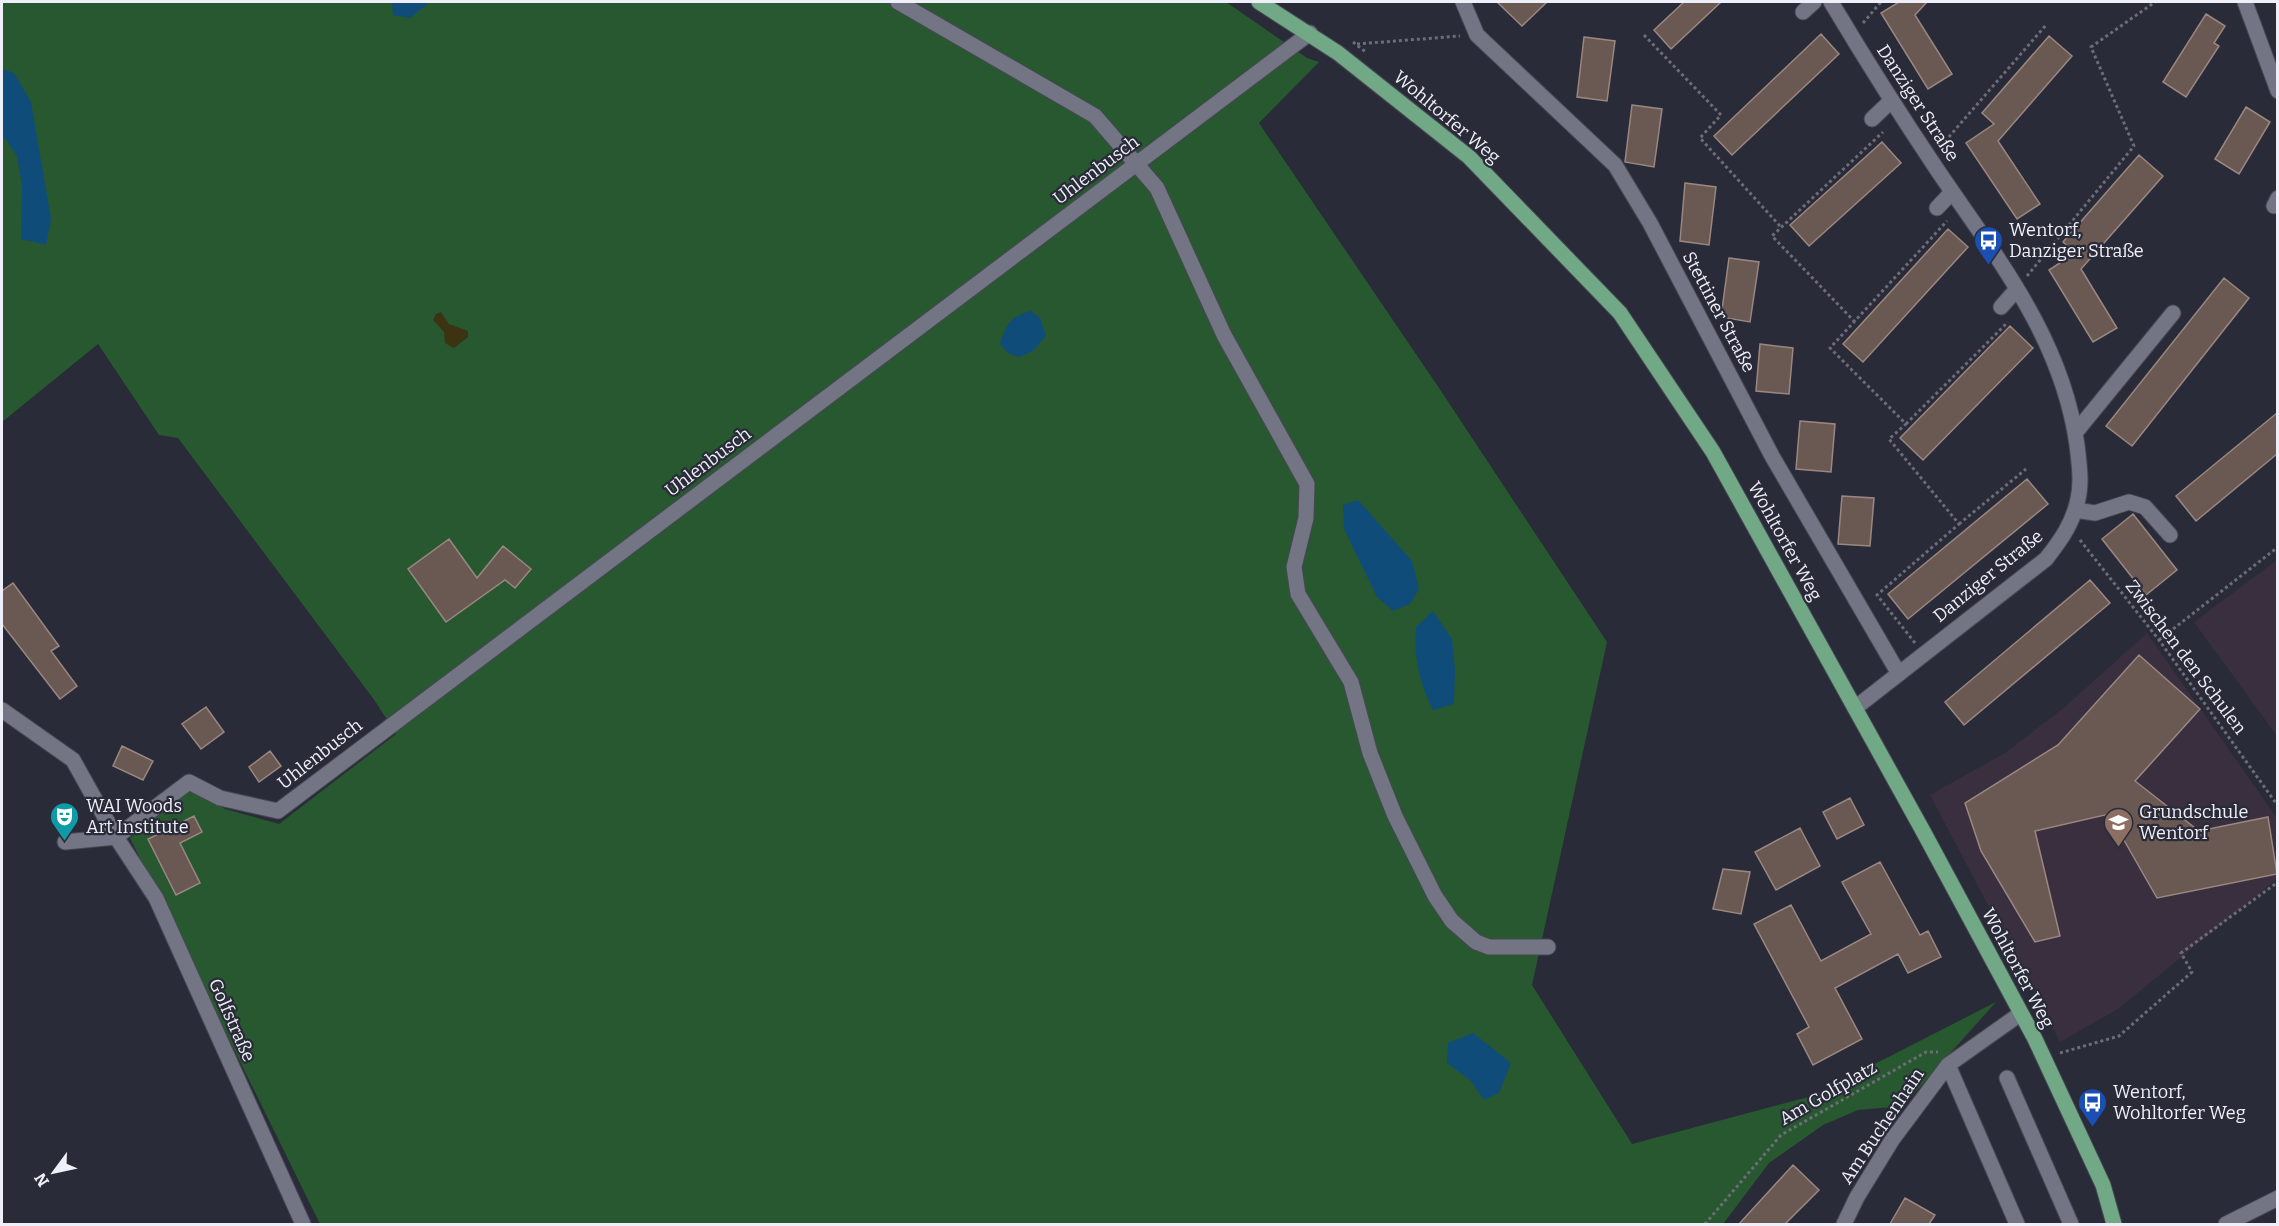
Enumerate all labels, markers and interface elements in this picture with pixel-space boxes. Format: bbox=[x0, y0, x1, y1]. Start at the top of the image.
street label: Danziger Straße bbox=[1872, 41, 1964, 165]
street label: Wohltorfer Weg bbox=[1389, 66, 1505, 168]
street label: Uhlenbusch bbox=[1049, 131, 1143, 209]
place label: Wentorf, Danziger Straße bbox=[2009, 219, 2144, 262]
bus stop icon: Wentorf, Danziger Straße bbox=[1972, 224, 2004, 266]
street label: Stettiner Straße bbox=[1678, 248, 1760, 376]
street label: Uhlenbusch bbox=[661, 423, 755, 501]
street label: Wohltorfer Weg bbox=[1743, 478, 1827, 604]
street label: Danziger Straße bbox=[1929, 525, 2047, 627]
street label: Zwischen den Schulen bbox=[2121, 575, 2252, 739]
street label: Uhlenbusch bbox=[273, 714, 367, 794]
place label: WAI Woods Art Institute bbox=[86, 795, 189, 838]
theatre icon: WAI Woods Art Institute bbox=[49, 800, 81, 842]
place label: Grundschule Wentorf bbox=[2139, 801, 2248, 844]
school or university icon: Grundschule Wentorf bbox=[2102, 806, 2134, 848]
street label: Wohltorfer Weg bbox=[1977, 904, 2059, 1032]
street label: Golfstraße bbox=[204, 975, 260, 1065]
street label: Am Golfplatz bbox=[1775, 1056, 1881, 1130]
street label: Am Buchenhain bbox=[1835, 1063, 1929, 1188]
place label: Wentorf, Wohltorfer Weg bbox=[2113, 1081, 2246, 1124]
bus stop icon: Wentorf, Wohltorfer Weg bbox=[2076, 1086, 2108, 1128]
north arrow bbox=[24, 1142, 84, 1202]
text: N bbox=[31, 1170, 53, 1190]

